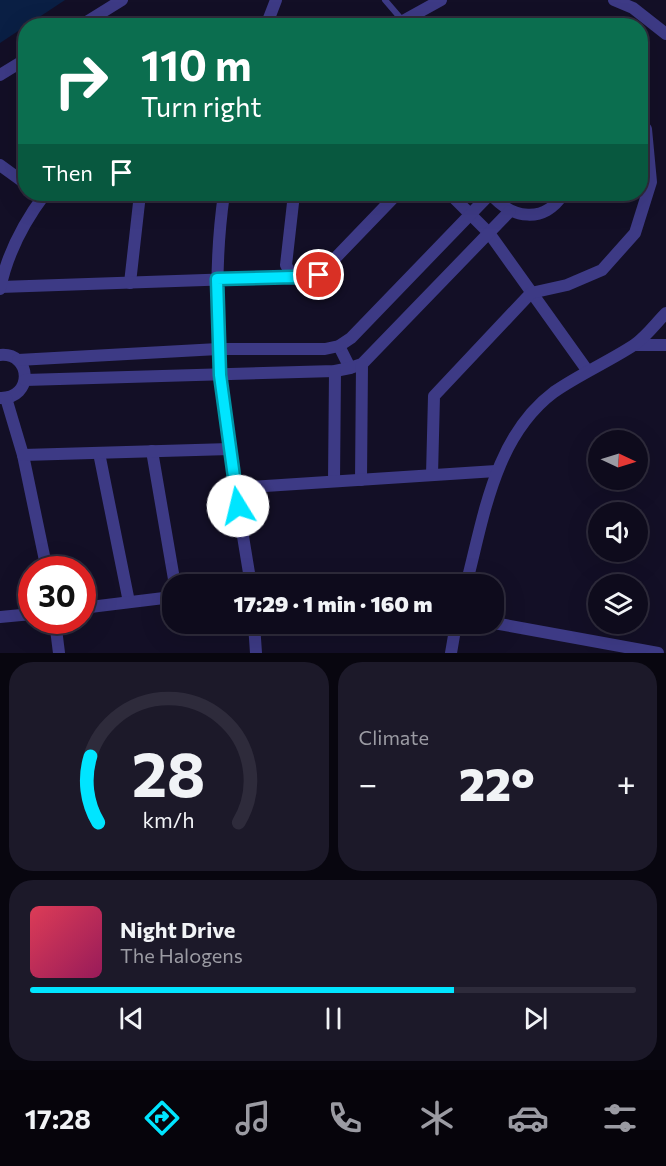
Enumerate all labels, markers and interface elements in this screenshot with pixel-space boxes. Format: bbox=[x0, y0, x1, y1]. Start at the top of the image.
text: 110 m bbox=[141, 38, 252, 90]
icon: right bbox=[42, 42, 120, 120]
text: Turn right bbox=[141, 90, 261, 123]
icon: arrive bbox=[105, 156, 138, 189]
text: Then bbox=[42, 159, 93, 186]
pin bbox=[293, 249, 344, 300]
icon: arrive bbox=[302, 258, 335, 291]
north arrow bbox=[588, 430, 648, 490]
map controls bbox=[588, 430, 648, 634]
position arrow bbox=[206, 474, 270, 538]
button: sound bbox=[588, 502, 648, 562]
speed limit sign: 30 bbox=[18, 556, 96, 634]
button: layers bbox=[588, 574, 648, 634]
text: 17:29 · 1 min · 160 m bbox=[233, 590, 433, 617]
text: Climate bbox=[359, 725, 429, 749]
text: 28 bbox=[132, 734, 206, 810]
text: 22° bbox=[459, 755, 535, 810]
text: − bbox=[359, 762, 377, 803]
text: + bbox=[617, 762, 636, 803]
text: km/h bbox=[143, 807, 195, 833]
text: Night Drive bbox=[120, 916, 235, 943]
text: The Halogens bbox=[120, 943, 243, 967]
icon: previous bbox=[115, 1002, 148, 1035]
icon: pause bbox=[317, 1002, 350, 1035]
icon: next bbox=[519, 1002, 552, 1035]
icon: directions bbox=[141, 1097, 183, 1139]
icon: music bbox=[232, 1097, 274, 1139]
icon: phone bbox=[324, 1097, 366, 1139]
icon: climate bbox=[416, 1097, 458, 1139]
icon: car bbox=[507, 1097, 549, 1139]
icon: filters bbox=[599, 1097, 641, 1139]
text: 17:28 bbox=[25, 1102, 91, 1135]

